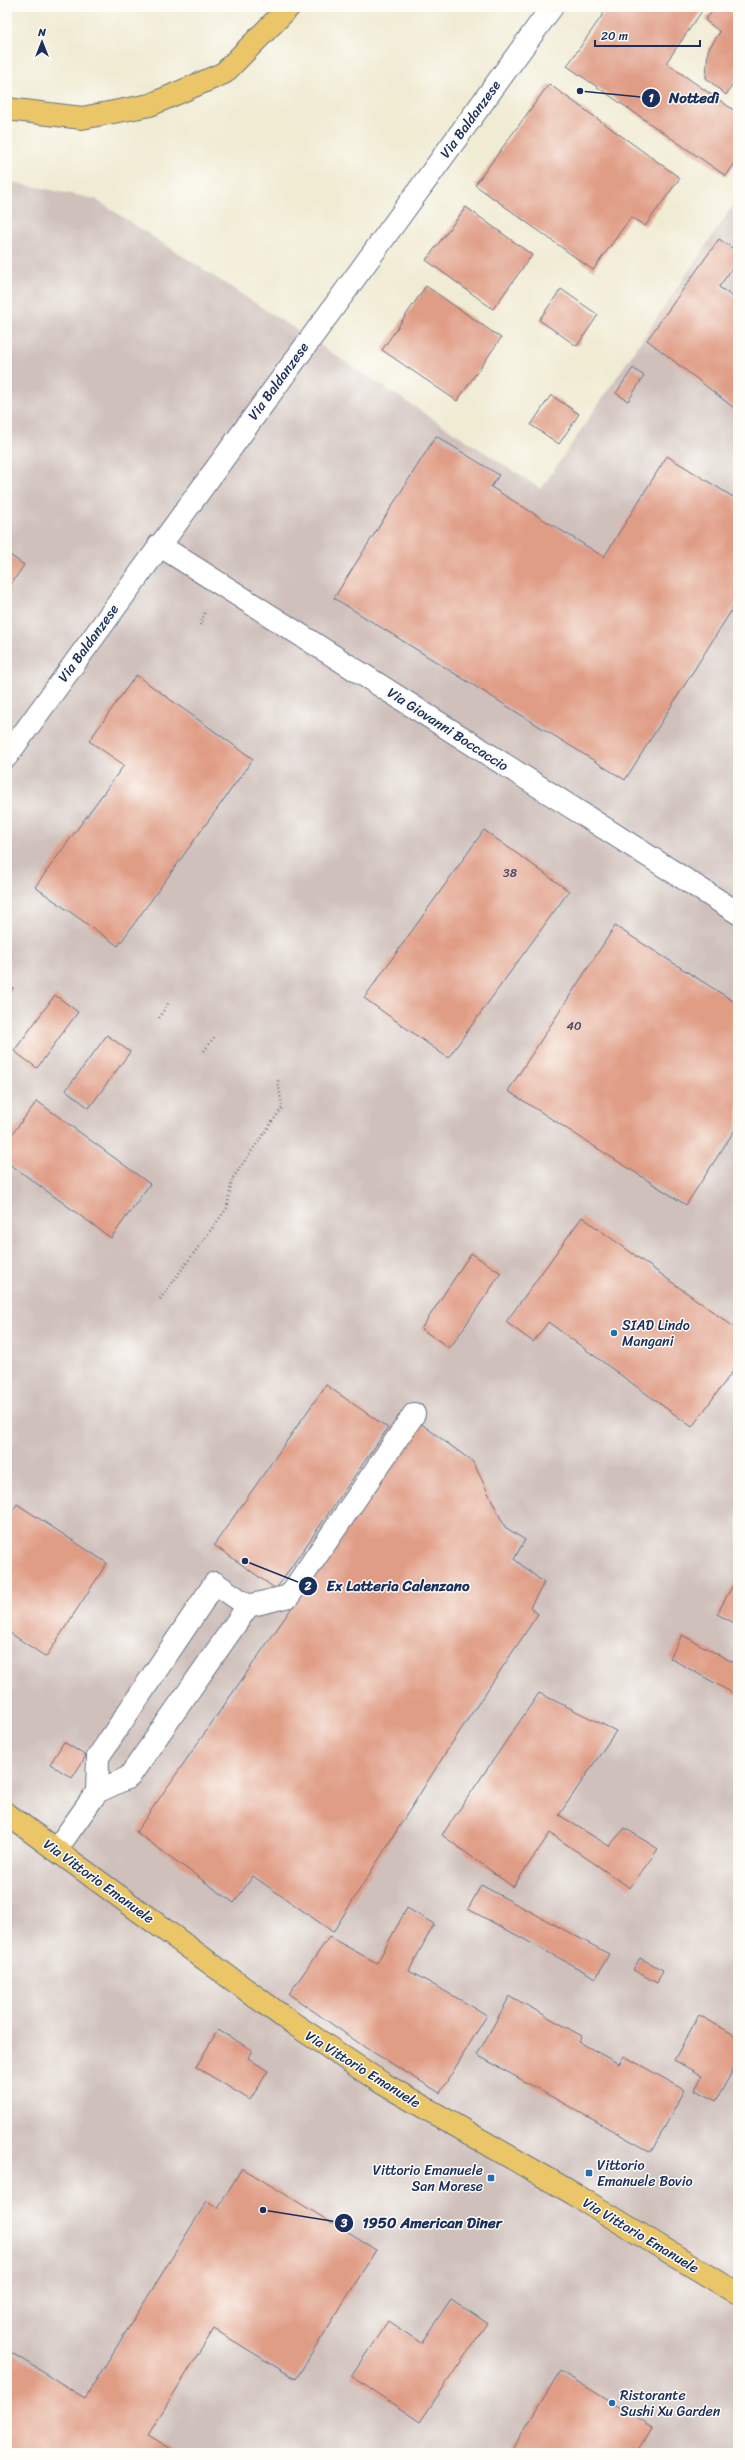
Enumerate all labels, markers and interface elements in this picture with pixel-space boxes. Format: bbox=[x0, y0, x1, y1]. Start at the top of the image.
north arrow bbox=[22, 22, 62, 62]
scale bar bbox=[595, 22, 700, 48]
text: N bbox=[37, 23, 46, 42]
text: 20 m bbox=[601, 25, 628, 47]
street label: Via Baldanzese bbox=[433, 75, 508, 164]
callout: Nottedì bbox=[641, 84, 727, 111]
text: Nottedì bbox=[668, 85, 720, 111]
text: 1 bbox=[648, 87, 654, 109]
street label: Via Baldanzese bbox=[241, 337, 316, 426]
street label: Via Baldanzese bbox=[51, 599, 126, 688]
street label: Via Giovanni Boccaccio bbox=[382, 681, 514, 778]
house number: 38 bbox=[503, 862, 517, 884]
house number: 40 bbox=[566, 1015, 582, 1037]
place label: SIAD Lindo Mangani bbox=[622, 1313, 690, 1354]
marker: SIAD Lindo Mangani bbox=[609, 1328, 619, 1338]
callout: Ex Latteria Calenzano bbox=[298, 1572, 478, 1599]
text: Ex Latteria Calenzano bbox=[326, 1573, 470, 1599]
text: 2 bbox=[304, 1575, 312, 1597]
street label: Via Vittorio Emanuele bbox=[38, 1832, 160, 1930]
street label: Via Vittorio Emanuele bbox=[300, 2024, 426, 2115]
place label: Vittorio Emanuele Bovio bbox=[597, 2153, 693, 2194]
place label: Vittorio Emanuele San Morese bbox=[373, 2158, 483, 2199]
marker: Vittorio Emanuele Bovio bbox=[584, 2168, 594, 2178]
marker: Vittorio Emanuele San Morese bbox=[486, 2173, 496, 2183]
street label: Via Vittorio Emanuele bbox=[578, 2191, 704, 2280]
callout: 1950 American Diner bbox=[334, 2210, 510, 2237]
text: 1950 American Diner bbox=[362, 2210, 504, 2236]
text: 3 bbox=[340, 2212, 348, 2234]
place label: Ristorante Sushi Xu Garden bbox=[620, 2383, 721, 2424]
marker: Ristorante Sushi Xu Garden bbox=[607, 2398, 617, 2408]

